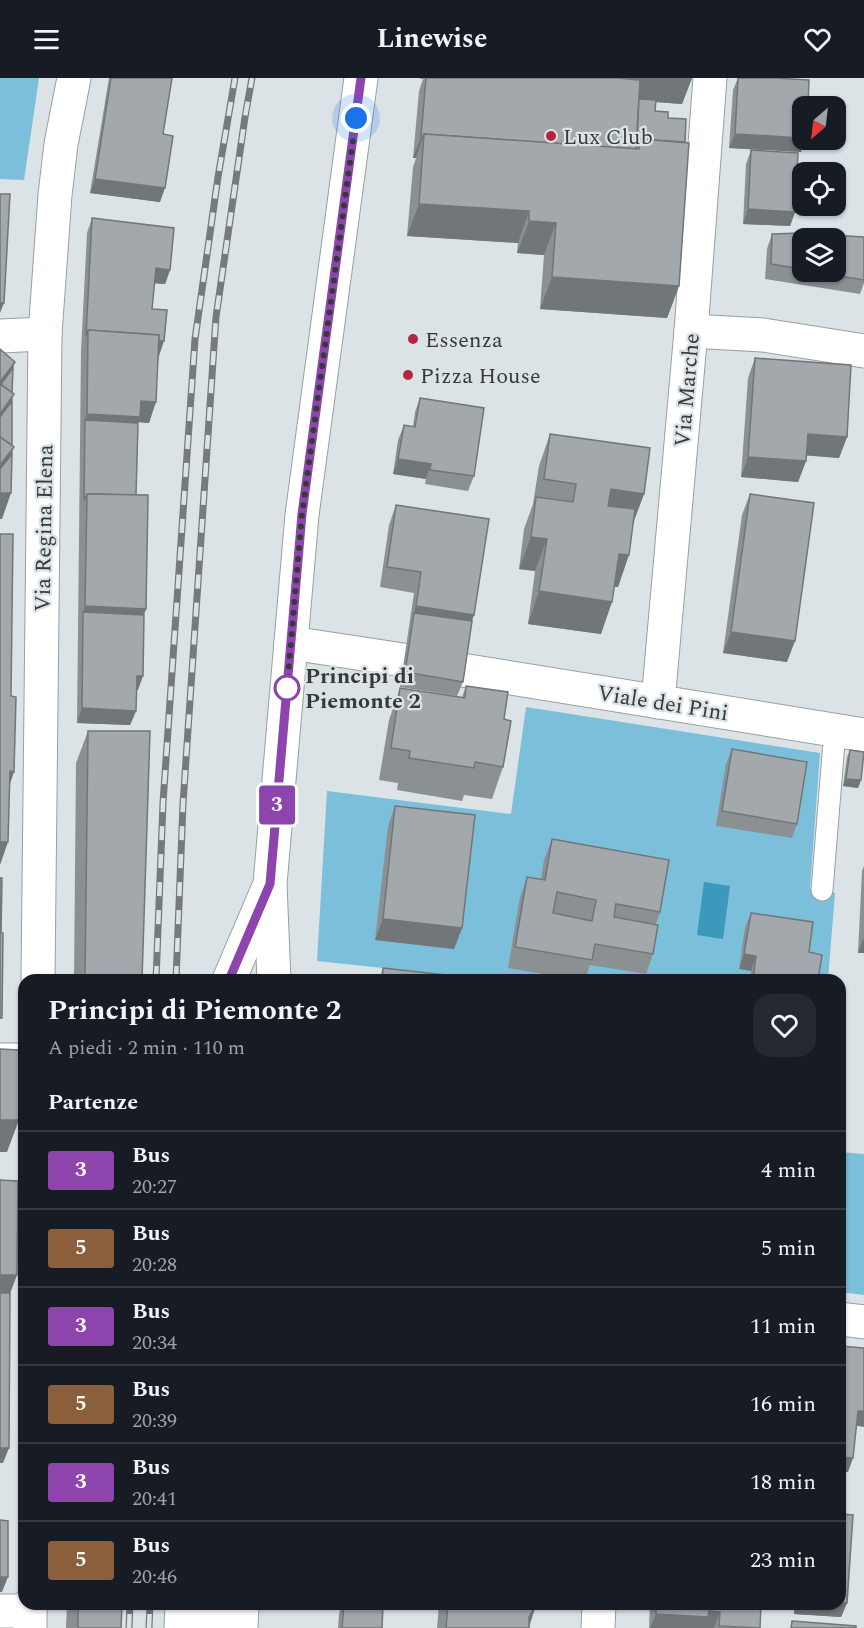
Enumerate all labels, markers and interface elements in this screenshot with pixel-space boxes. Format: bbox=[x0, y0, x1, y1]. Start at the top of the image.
text: Linewise bbox=[377, 18, 487, 60]
icon: menu bbox=[30, 23, 63, 56]
icon: heart bbox=[801, 23, 834, 56]
north arrow bbox=[792, 96, 846, 150]
map controls bbox=[792, 96, 846, 282]
your location bbox=[341, 103, 371, 133]
place label: Lux Club bbox=[563, 121, 653, 154]
marker: Lux Club bbox=[544, 129, 558, 143]
button: locate bbox=[792, 162, 846, 216]
button: layers bbox=[792, 228, 846, 282]
place label: Essenza bbox=[425, 324, 503, 357]
marker: Essenza bbox=[406, 332, 420, 346]
street label: Via Marche bbox=[666, 332, 709, 448]
place label: Pizza House bbox=[420, 360, 541, 393]
marker: Pizza House bbox=[401, 368, 415, 382]
street label: Via Regina Elena bbox=[27, 444, 62, 612]
place label: Principi di Piemonte 2 bbox=[305, 660, 421, 718]
marker: Principi di Piemonte 2 bbox=[274, 675, 300, 701]
street label: Viale dei Pini bbox=[595, 677, 731, 730]
line badge: 3 bbox=[258, 786, 296, 824]
text: 3 bbox=[271, 789, 283, 821]
text: Principi di Piemonte 2 bbox=[48, 989, 341, 1032]
button: heart bbox=[753, 994, 816, 1057]
text: A piedi · 2 min · 110 m bbox=[48, 1033, 245, 1063]
text: Partenze bbox=[48, 1086, 138, 1119]
text: Bus bbox=[132, 1139, 170, 1172]
text: 3 bbox=[75, 1154, 87, 1186]
text: 4 min bbox=[761, 1154, 816, 1187]
text: 20:27 bbox=[132, 1172, 177, 1202]
text: Bus bbox=[132, 1217, 170, 1250]
text: 5 bbox=[75, 1232, 87, 1264]
text: 5 min bbox=[761, 1232, 816, 1265]
text: 20:28 bbox=[132, 1250, 177, 1280]
text: Bus bbox=[132, 1295, 170, 1328]
text: 3 bbox=[75, 1310, 87, 1342]
text: 11 min bbox=[750, 1310, 816, 1343]
text: 20:34 bbox=[132, 1328, 177, 1358]
text: Bus bbox=[132, 1373, 170, 1406]
text: 5 bbox=[75, 1388, 87, 1420]
text: 16 min bbox=[750, 1388, 816, 1421]
text: 20:39 bbox=[132, 1406, 177, 1436]
text: Bus bbox=[132, 1451, 170, 1484]
text: 3 bbox=[75, 1466, 87, 1498]
text: 18 min bbox=[750, 1466, 816, 1499]
text: 20:41 bbox=[132, 1484, 177, 1514]
text: Bus bbox=[132, 1529, 170, 1562]
text: 5 bbox=[75, 1544, 87, 1576]
text: 23 min bbox=[750, 1544, 816, 1577]
text: 20:46 bbox=[132, 1562, 177, 1592]

